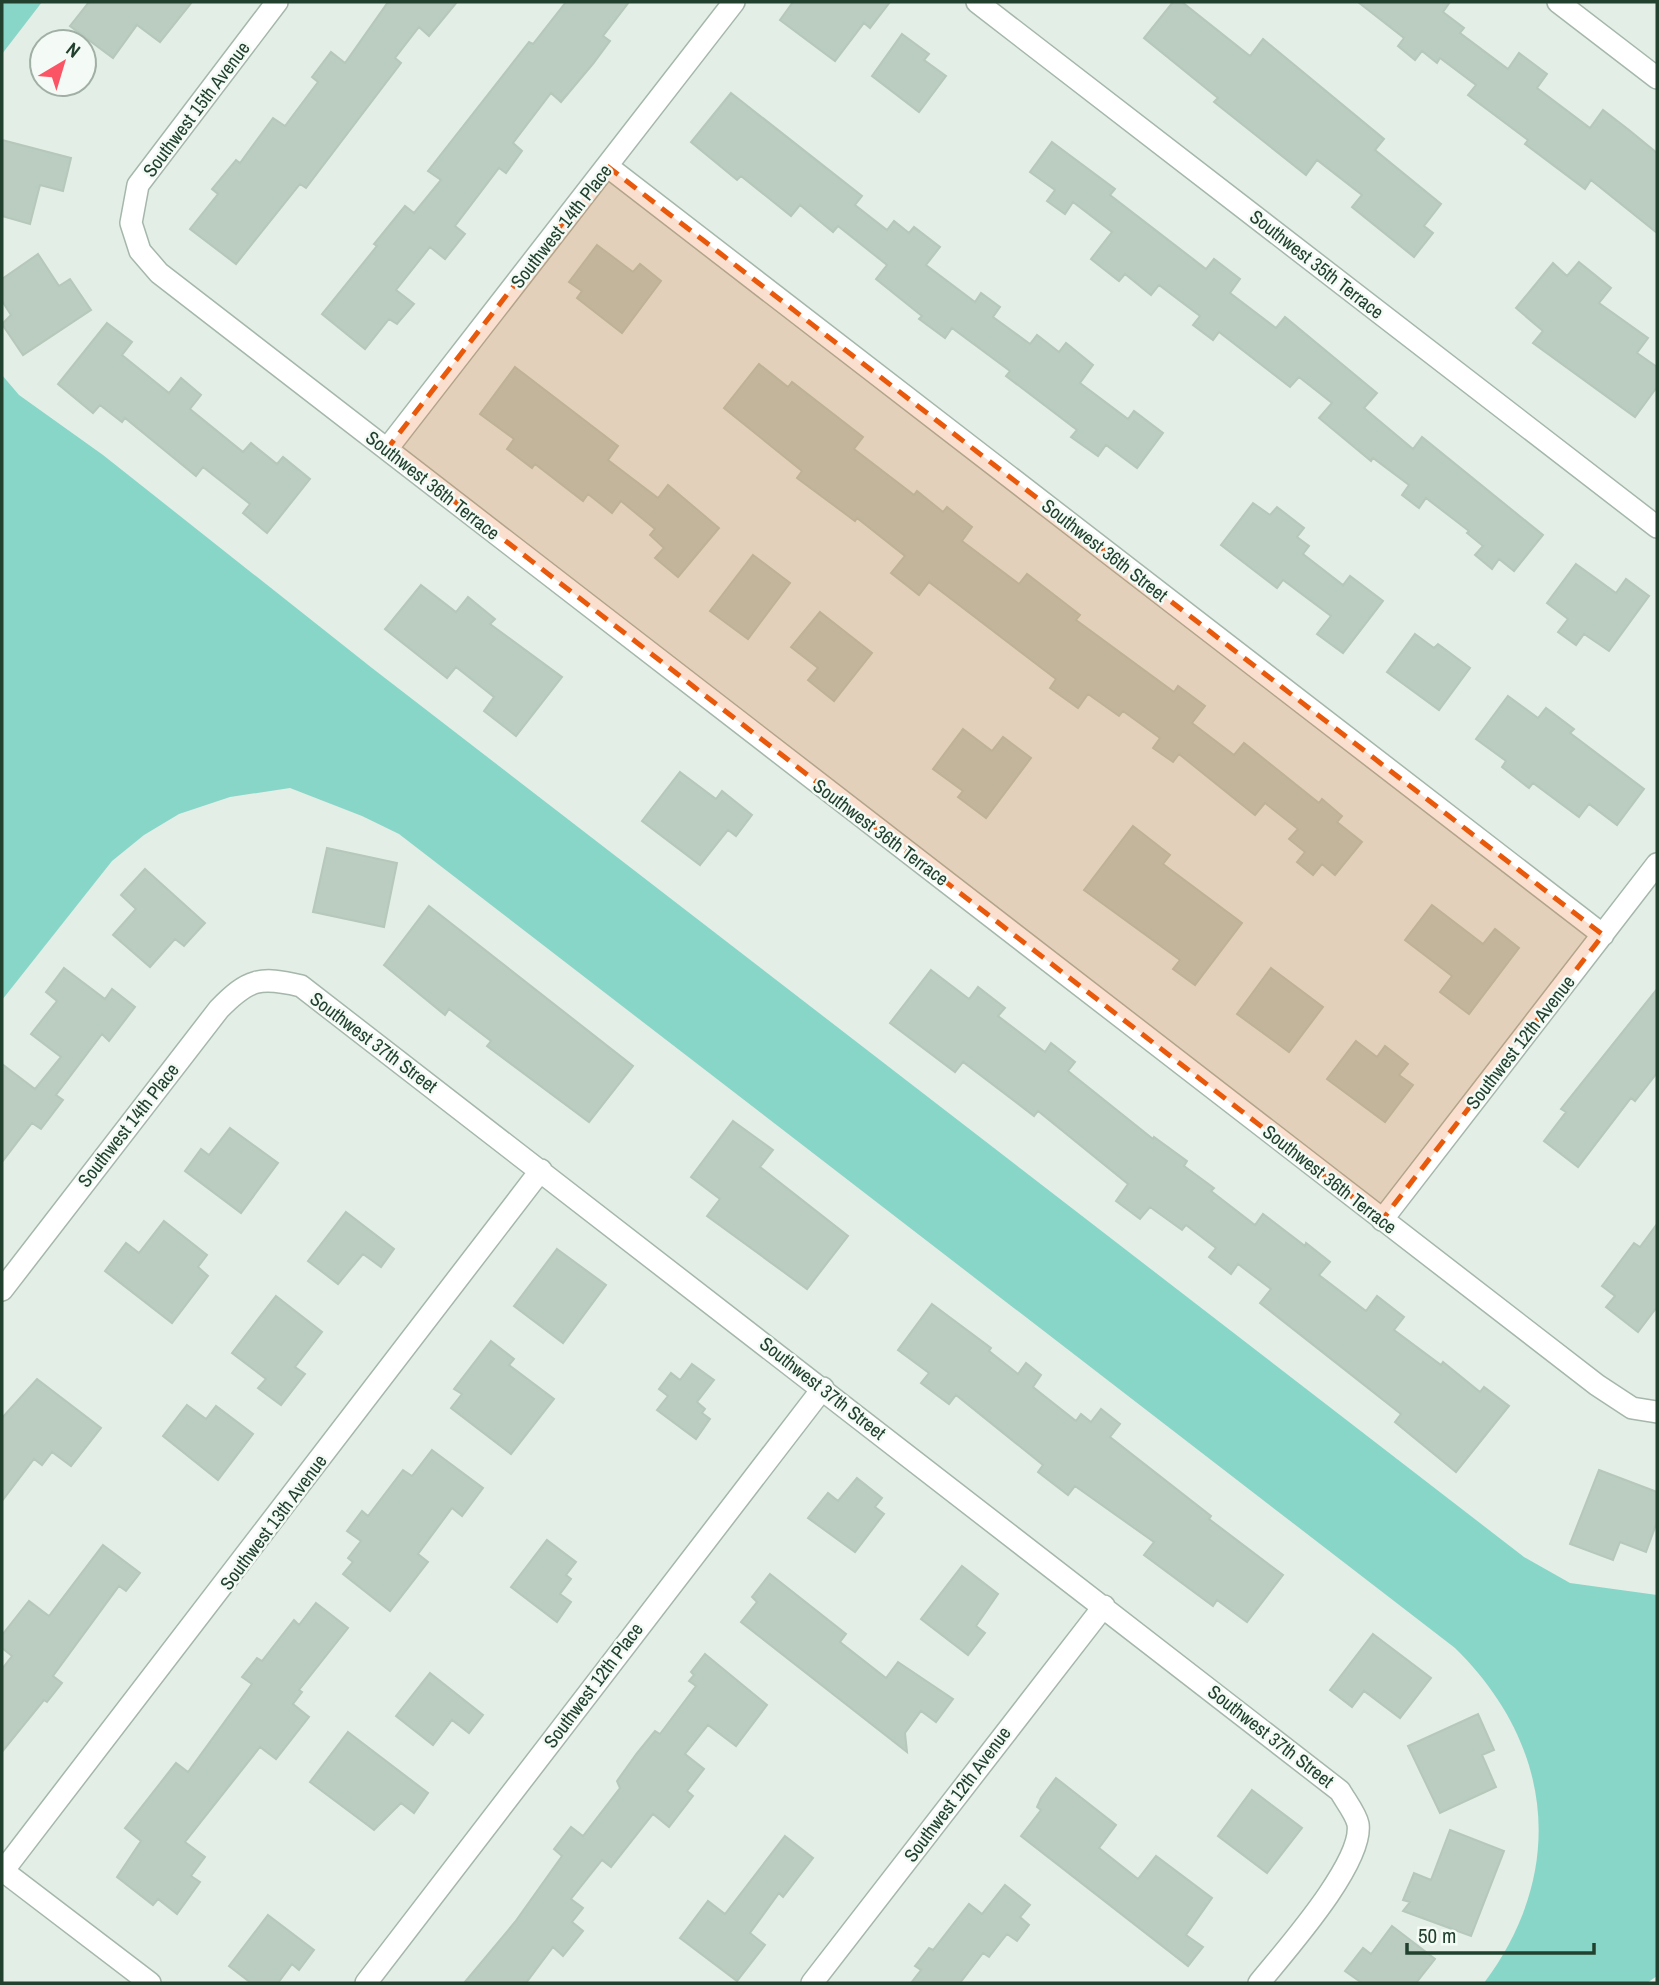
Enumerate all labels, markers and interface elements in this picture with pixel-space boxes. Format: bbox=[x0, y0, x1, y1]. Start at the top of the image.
north arrow bbox=[28, 28, 98, 98]
text: N bbox=[61, 36, 86, 63]
street label: Southwest 15th Avenue bbox=[136, 36, 256, 182]
street label: Southwest 14th Place bbox=[504, 159, 618, 293]
street label: Southwest 35th Terrace bbox=[1245, 203, 1389, 325]
street label: Southwest 36th Terrace bbox=[361, 424, 505, 546]
street label: Southwest 36th Street bbox=[1037, 493, 1174, 608]
street label: Southwest 36th Terrace bbox=[808, 772, 954, 892]
street label: Southwest 12th Avenue bbox=[1459, 970, 1581, 1114]
street label: Southwest 37th Street bbox=[305, 985, 444, 1099]
street label: Southwest 14th Place bbox=[71, 1058, 185, 1192]
street label: Southwest 36th Terrace bbox=[1258, 1118, 1402, 1240]
street label: Southwest 37th Street bbox=[755, 1331, 892, 1446]
street label: Southwest 13th Avenue bbox=[213, 1449, 333, 1595]
street label: Southwest 12th Place bbox=[537, 1617, 649, 1753]
street label: Southwest 37th Street bbox=[1203, 1679, 1340, 1794]
street label: Southwest 12th Avenue bbox=[897, 1721, 1017, 1867]
scale bar bbox=[1407, 1912, 1594, 1956]
text: 50 m bbox=[1418, 1921, 1456, 1950]

